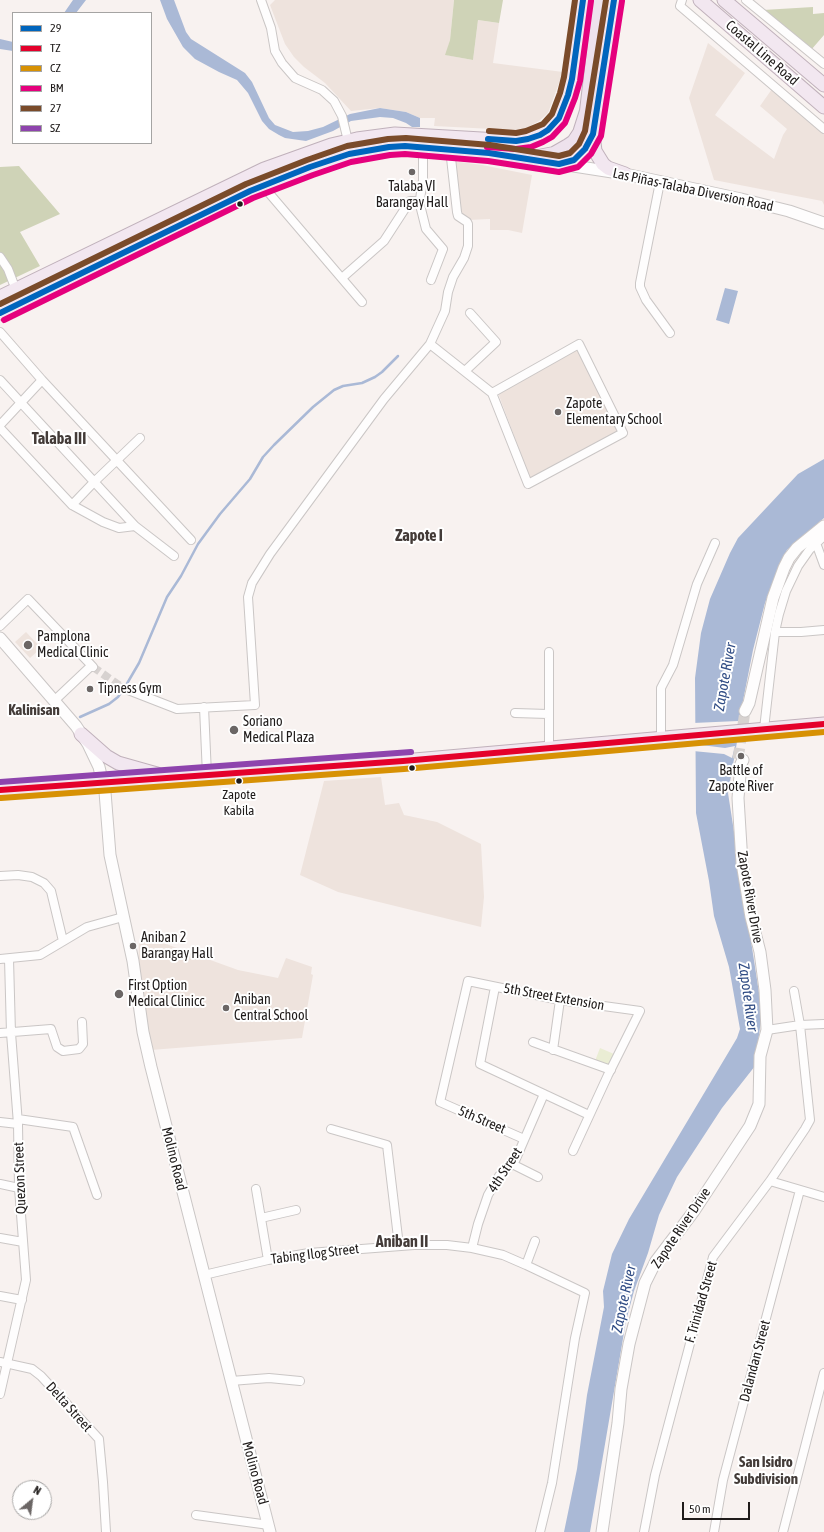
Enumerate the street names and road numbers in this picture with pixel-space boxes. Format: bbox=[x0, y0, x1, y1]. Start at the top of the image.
street label: Coastal Line Road bbox=[722, 17, 802, 89]
street label: Las Piñas-Talaba Diversion Road bbox=[611, 165, 775, 215]
street label: Zapote River Drive bbox=[734, 849, 766, 945]
street label: 5th Street Extension bbox=[502, 980, 606, 1014]
street label: 5th Street bbox=[456, 1102, 508, 1138]
street label: Molino Road bbox=[158, 1125, 190, 1193]
street label: Quezon Street bbox=[10, 1142, 30, 1214]
street label: 4th Street bbox=[484, 1144, 526, 1196]
street label: Zapote River Drive bbox=[648, 1184, 714, 1272]
street label: Tabing Ilog Street bbox=[270, 1240, 360, 1268]
street label: F. Trinidad Street bbox=[681, 1259, 721, 1345]
street label: Dalandan Street bbox=[736, 1318, 774, 1404]
street label: Delta Street bbox=[42, 1379, 96, 1435]
street label: Molino Road bbox=[238, 1439, 272, 1507]

